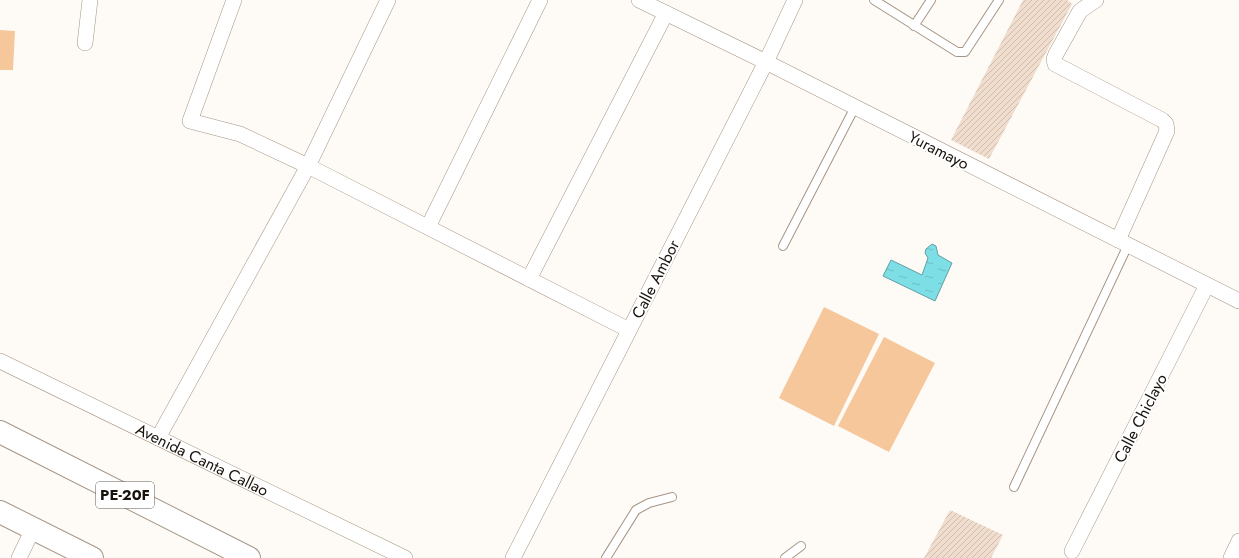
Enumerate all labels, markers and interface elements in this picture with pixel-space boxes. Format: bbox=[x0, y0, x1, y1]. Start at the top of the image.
street label: Yuramayo bbox=[905, 125, 973, 176]
street label: Calle Ambor bbox=[626, 235, 685, 323]
street label: Calle Chiclayo bbox=[1108, 370, 1173, 467]
street label: Avenida Canta Callao bbox=[132, 418, 273, 502]
road number: PE-20F bbox=[96, 482, 154, 508]

